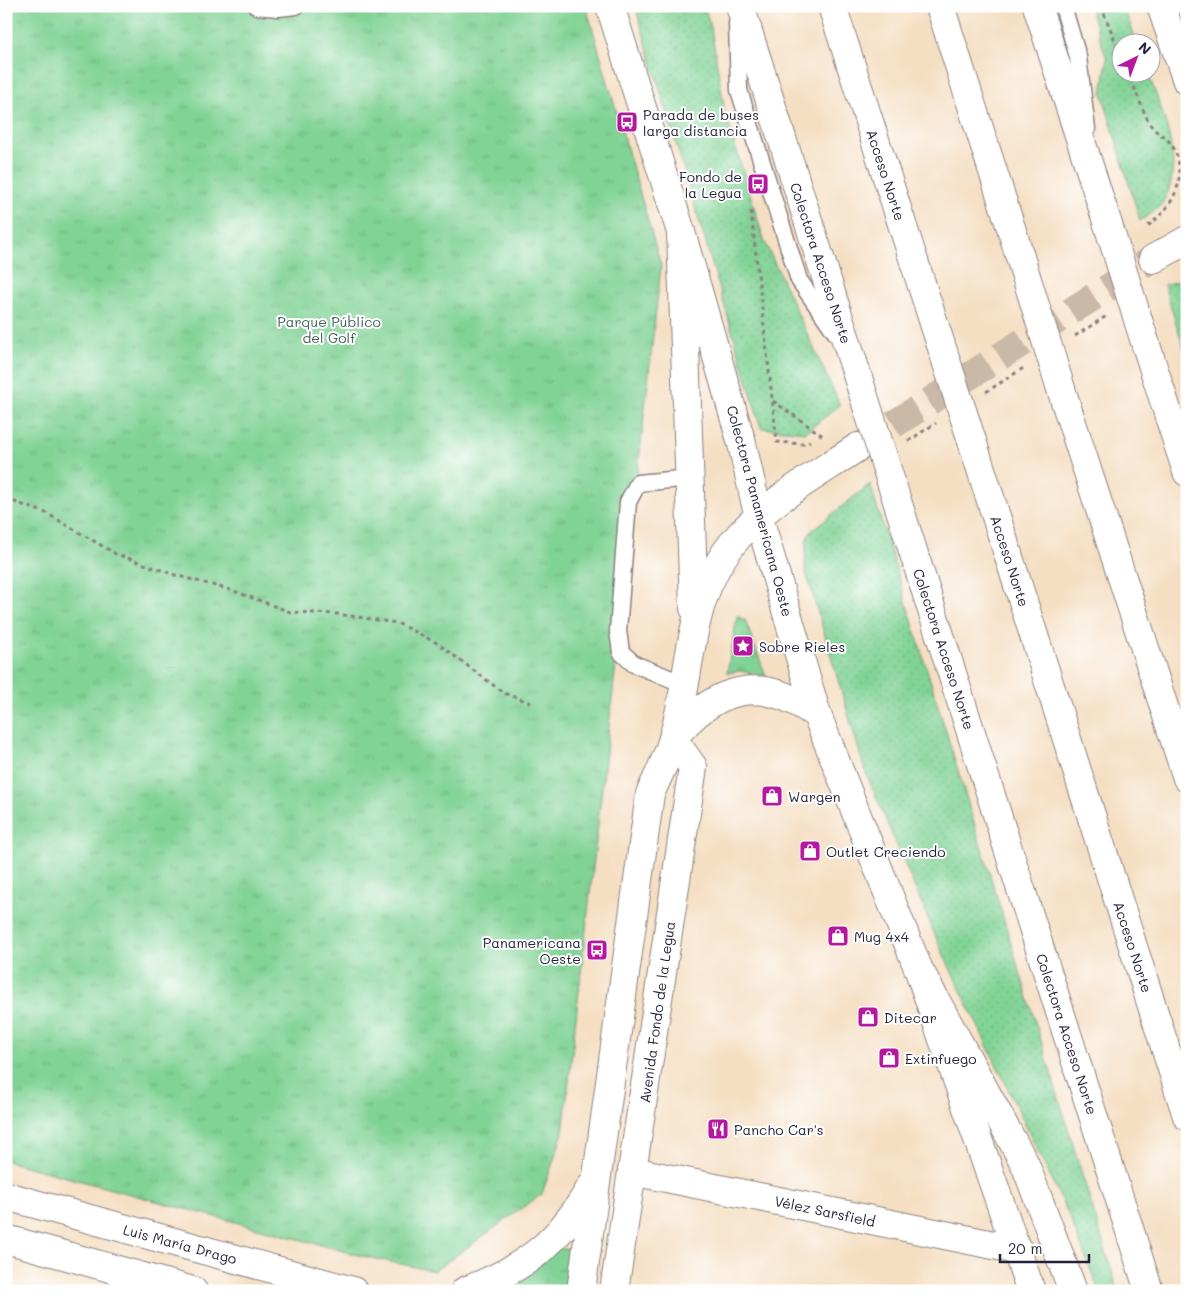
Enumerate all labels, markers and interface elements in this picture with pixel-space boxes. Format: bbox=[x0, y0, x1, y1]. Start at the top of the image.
north arrow bbox=[1110, 32, 1160, 82]
text: N bbox=[1135, 37, 1155, 59]
place label: Parada de buses larga distancia bbox=[643, 105, 759, 140]
bus stop icon: Parada de buses larga distancia bbox=[615, 110, 639, 134]
street label: Acceso Norte bbox=[862, 127, 910, 223]
place label: Fondo de la Legua bbox=[679, 167, 742, 202]
bus stop icon: Fondo de la Legua bbox=[746, 172, 770, 196]
street label: Colectora Acceso Norte bbox=[786, 180, 856, 346]
park label: Parque Público del Golf bbox=[277, 312, 381, 347]
street label: Colectora Panamericana Oeste bbox=[723, 403, 797, 619]
street label: Acceso Norte bbox=[986, 513, 1034, 609]
street label: Colectora Acceso Norte bbox=[909, 566, 979, 732]
place icon: Sobre Rieles bbox=[731, 634, 755, 658]
place label: Sobre Rieles bbox=[759, 637, 845, 656]
shop icon: Wargen bbox=[760, 784, 784, 808]
place label: Wargen bbox=[788, 787, 841, 806]
shop icon: Outlet Creciendo bbox=[798, 839, 822, 863]
place label: Outlet Creciendo bbox=[826, 842, 946, 861]
street label: Acceso Norte bbox=[1109, 899, 1157, 995]
street label: Avenida Fondo de la Legua bbox=[635, 920, 679, 1104]
shop icon: Mug 4x4 bbox=[826, 924, 850, 948]
place label: Mug 4x4 bbox=[854, 927, 910, 946]
place label: Panamericana Oeste bbox=[483, 933, 581, 968]
bus stop icon: Panamericana Oeste bbox=[585, 938, 609, 962]
street label: Colectora Acceso Norte bbox=[1032, 951, 1102, 1117]
shop icon: Ditecar bbox=[856, 1005, 880, 1029]
place label: Ditecar bbox=[884, 1008, 937, 1027]
shop icon: Extinfuego bbox=[877, 1046, 901, 1070]
place label: Extinfuego bbox=[905, 1049, 977, 1068]
restaurant icon: Pancho Car's bbox=[706, 1117, 730, 1141]
place label: Pancho Car's bbox=[734, 1120, 824, 1139]
street label: Vélez Sarsfield bbox=[773, 1191, 877, 1231]
street label: Luis María Drago bbox=[121, 1220, 239, 1268]
scale bar bbox=[1000, 1232, 1089, 1264]
text: 20 m bbox=[1008, 1238, 1042, 1258]

